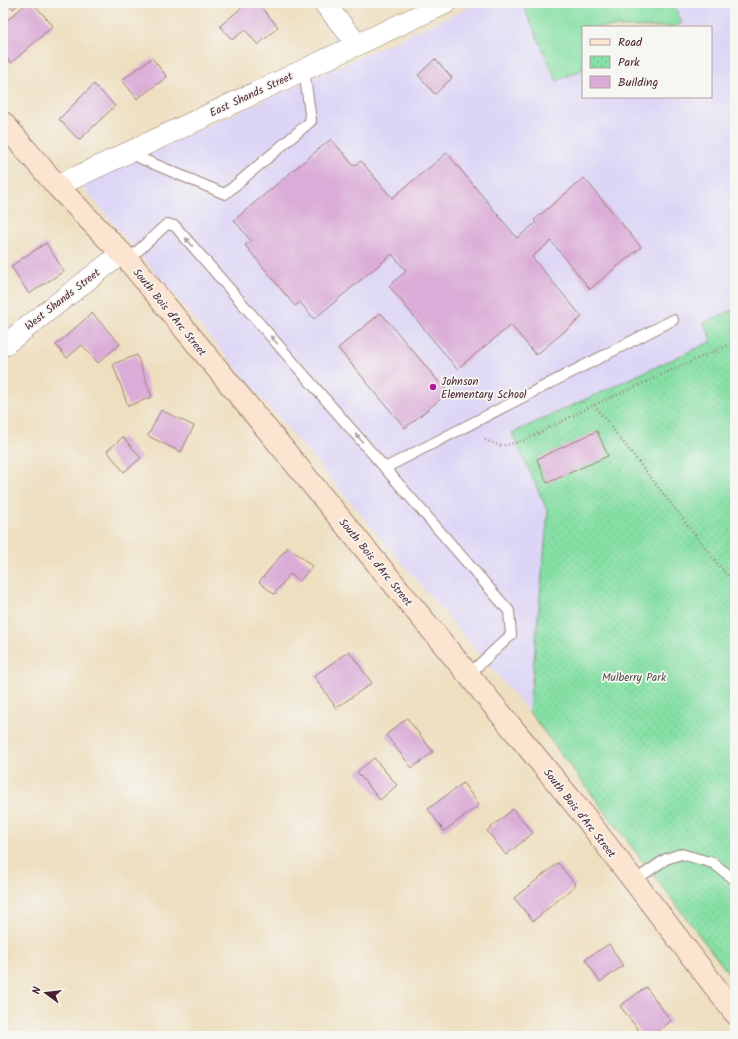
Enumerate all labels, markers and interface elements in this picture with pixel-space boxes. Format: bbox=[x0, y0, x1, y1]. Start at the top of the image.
legend bbox=[582, 26, 712, 98]
text: Road bbox=[618, 33, 643, 52]
text: Park bbox=[618, 53, 640, 72]
street label: East Shands Street bbox=[207, 67, 297, 122]
text: Building bbox=[618, 73, 658, 92]
one-way arrow bbox=[184, 237, 193, 247]
street label: West Shands Street bbox=[21, 264, 105, 335]
street label: South Bois d'Arc Street bbox=[128, 265, 211, 361]
one-way arrow bbox=[269, 335, 278, 346]
place label: Johnson Elementary School bbox=[441, 373, 527, 404]
marker: Johnson Elementary School bbox=[428, 382, 438, 392]
one-way arrow bbox=[355, 434, 364, 443]
street label: South Bois d'Arc Street bbox=[334, 515, 417, 611]
park label: Mulberry Park bbox=[602, 669, 667, 687]
street label: South Bois d'Arc Street bbox=[539, 765, 620, 863]
north arrow bbox=[26, 973, 66, 1013]
text: N bbox=[28, 985, 47, 996]

